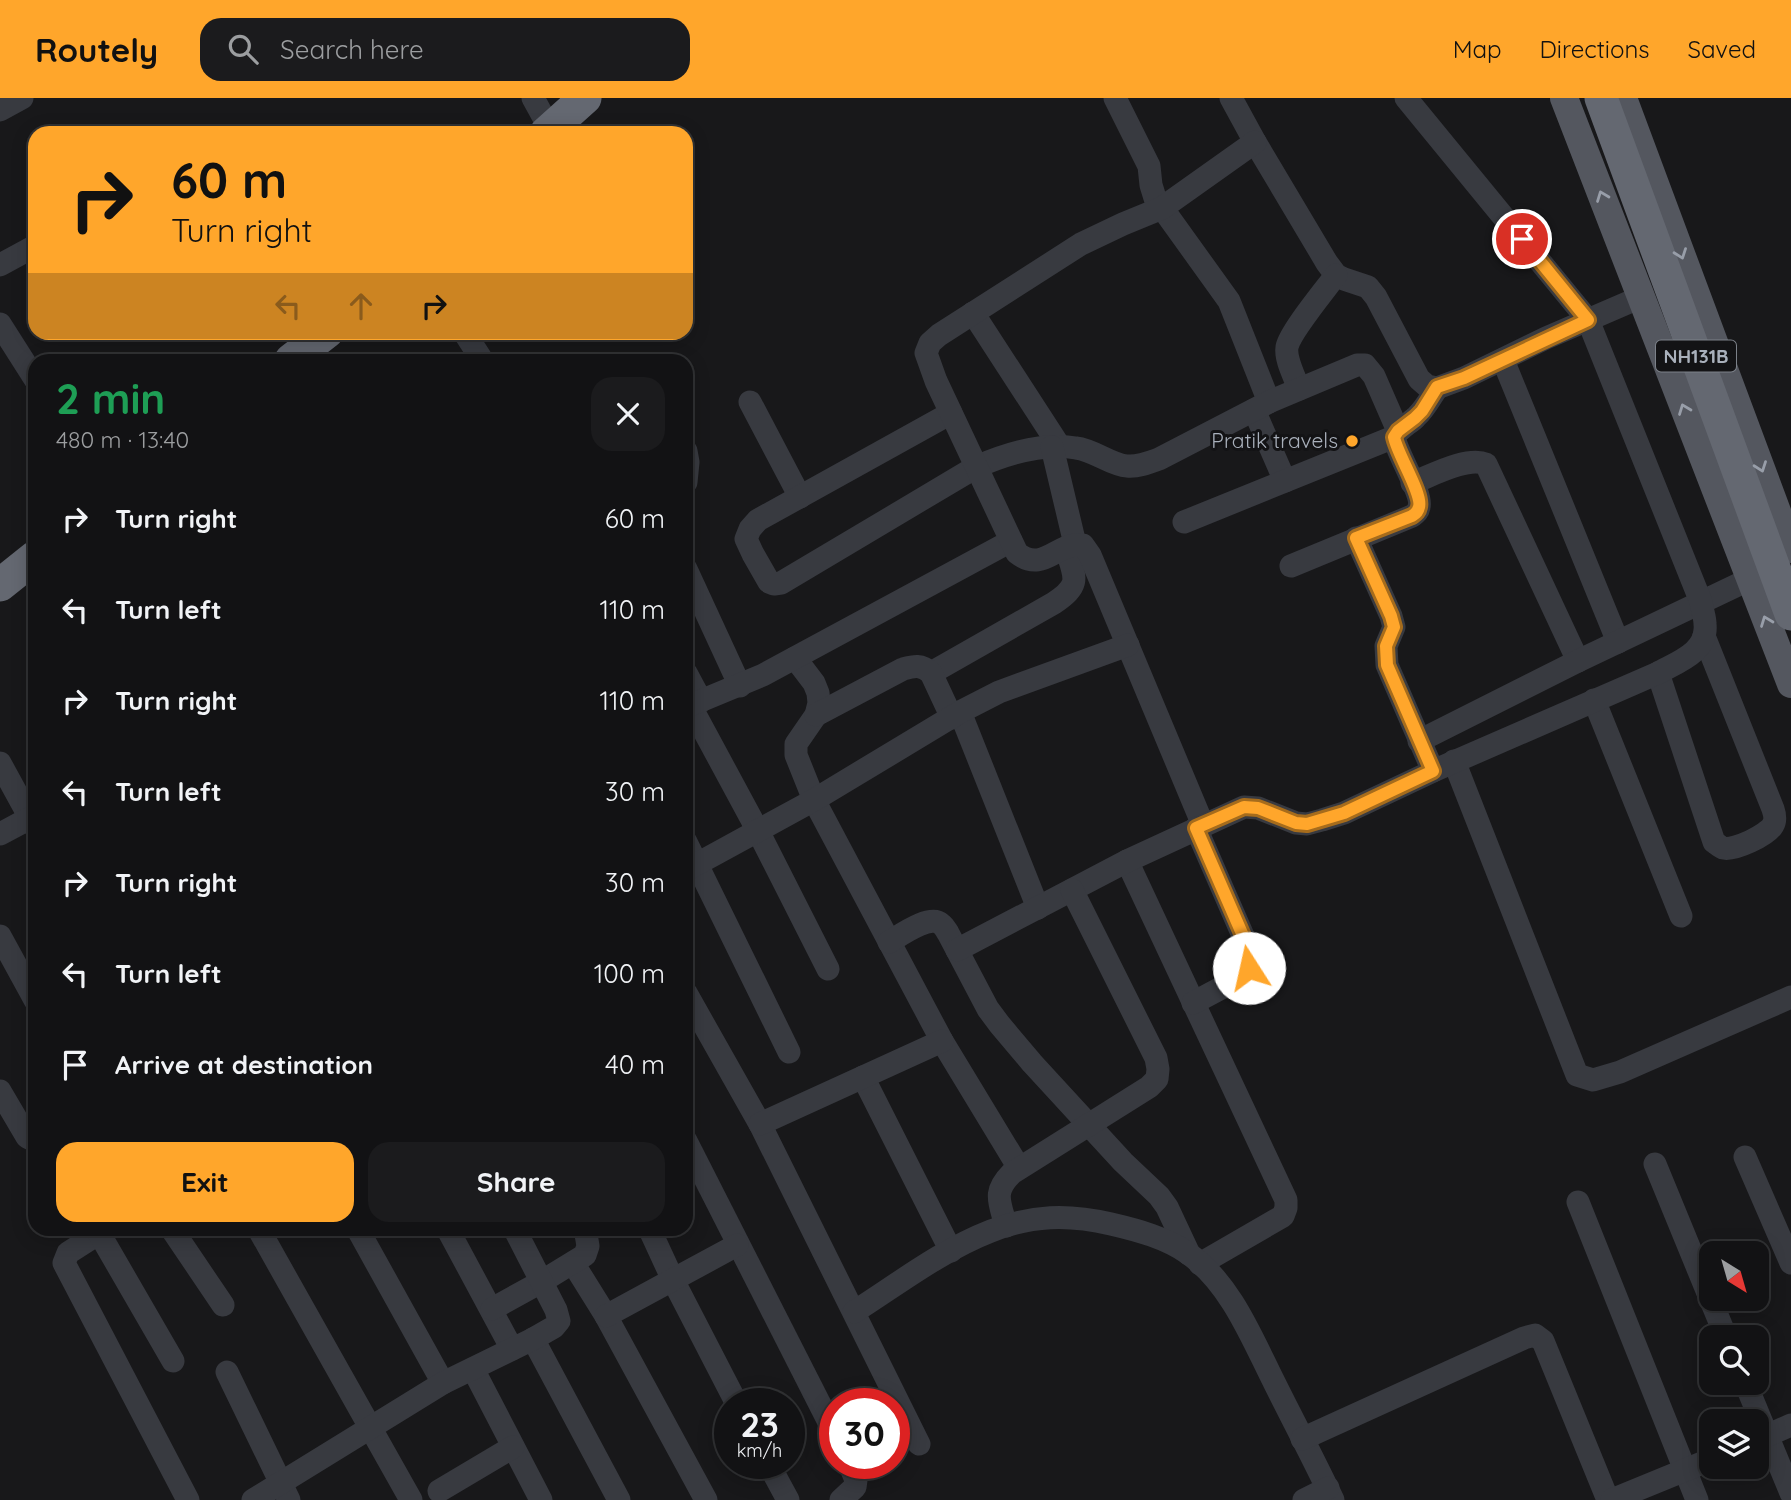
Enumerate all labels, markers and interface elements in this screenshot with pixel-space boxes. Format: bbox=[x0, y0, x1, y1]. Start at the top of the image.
search box bbox=[200, 18, 690, 81]
text: Routely bbox=[35, 29, 158, 70]
icon: search bbox=[224, 30, 262, 68]
text: Search here bbox=[280, 33, 424, 66]
text: Map bbox=[1453, 34, 1502, 64]
text: Directions bbox=[1540, 34, 1650, 64]
text: Saved bbox=[1688, 34, 1756, 64]
text: 60 m bbox=[171, 149, 287, 210]
icon: right bbox=[56, 154, 147, 245]
one-way arrow bbox=[1596, 191, 1610, 203]
pin bbox=[1492, 209, 1552, 269]
text: Turn right bbox=[171, 210, 312, 250]
icon: arrive bbox=[1503, 220, 1541, 258]
one-way arrow bbox=[1673, 247, 1687, 259]
icon: left bbox=[269, 287, 307, 325]
icon: ahead bbox=[342, 287, 380, 325]
icon: right bbox=[415, 287, 453, 325]
road number: NH131B bbox=[1656, 340, 1736, 372]
text: 2 min bbox=[56, 372, 165, 425]
button: close bbox=[591, 377, 665, 451]
one-way arrow bbox=[1678, 403, 1692, 415]
text: 480 m · 13:40 bbox=[56, 425, 189, 454]
place label: Pratik travels bbox=[1211, 427, 1338, 453]
marker: Pratik travels bbox=[1344, 433, 1360, 449]
one-way arrow bbox=[1752, 460, 1766, 472]
icon: right bbox=[56, 500, 94, 538]
text: Turn right bbox=[115, 502, 237, 535]
text: 60 m bbox=[605, 502, 665, 535]
icon: left bbox=[56, 591, 94, 629]
text: Turn left bbox=[115, 593, 222, 626]
text: 110 m bbox=[599, 593, 665, 626]
one-way arrow bbox=[1761, 615, 1775, 627]
icon: right bbox=[56, 682, 94, 720]
text: Turn right bbox=[115, 684, 237, 717]
text: 110 m bbox=[599, 684, 665, 717]
icon: left bbox=[56, 773, 94, 811]
text: Turn left bbox=[115, 775, 222, 808]
text: 30 m bbox=[605, 775, 665, 808]
icon: right bbox=[56, 864, 94, 902]
text: Turn right bbox=[115, 866, 237, 899]
text: 30 m bbox=[605, 866, 665, 899]
position arrow bbox=[1212, 931, 1286, 1005]
icon: left bbox=[56, 955, 94, 993]
text: Turn left bbox=[115, 957, 222, 990]
text: 100 m bbox=[594, 957, 665, 990]
icon: arrive bbox=[56, 1046, 94, 1084]
text: Arrive at destination bbox=[115, 1048, 373, 1081]
text: 40 m bbox=[605, 1048, 665, 1081]
button: Exit bbox=[56, 1142, 354, 1222]
button: Share bbox=[368, 1142, 665, 1222]
north arrow bbox=[1699, 1241, 1769, 1311]
map controls bbox=[1699, 1241, 1769, 1479]
button: search bbox=[1699, 1325, 1769, 1395]
speed limit sign: 30 bbox=[819, 1388, 910, 1479]
text: 23 bbox=[740, 1402, 779, 1446]
button: layers bbox=[1699, 1409, 1769, 1479]
text: km/h bbox=[737, 1439, 782, 1462]

